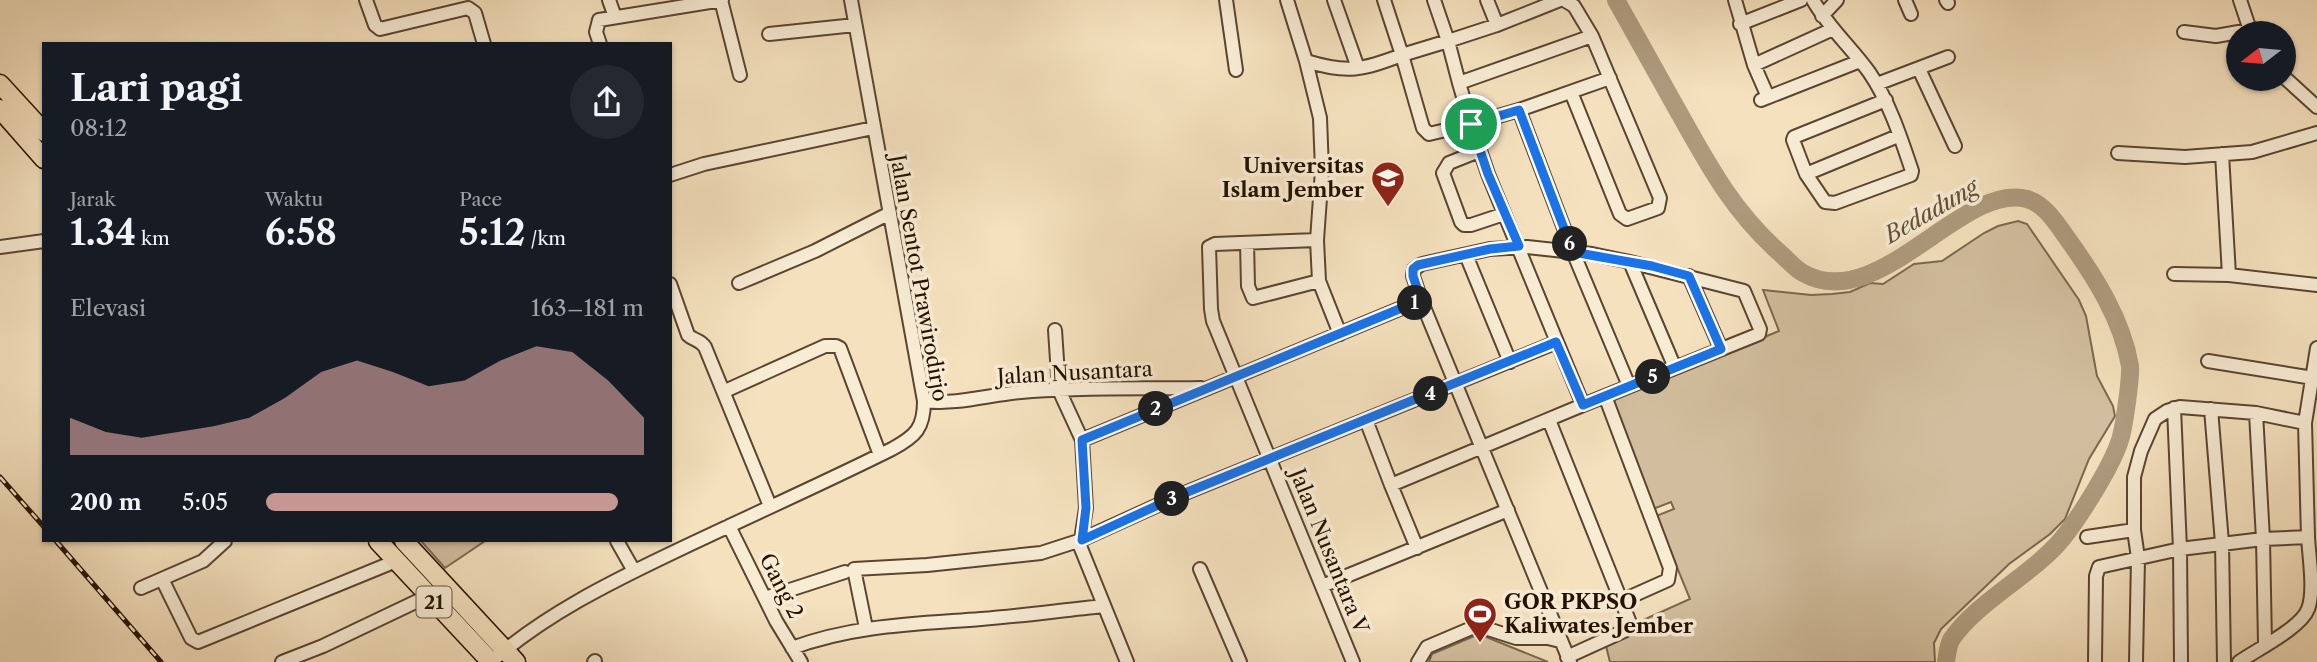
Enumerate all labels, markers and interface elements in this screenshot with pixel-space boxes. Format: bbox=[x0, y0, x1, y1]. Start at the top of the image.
north arrow bbox=[2226, 21, 2296, 91]
map controls bbox=[2226, 21, 2296, 91]
text: Lari pagi bbox=[70, 64, 243, 111]
button: share bbox=[570, 65, 644, 139]
pin bbox=[1441, 94, 1501, 154]
icon: arrive bbox=[1452, 105, 1490, 143]
text: 08:12 bbox=[70, 114, 128, 142]
street label: Jalan Sentot Prawirodirjo bbox=[885, 150, 954, 403]
place label: Universitas Islam Jember bbox=[1222, 153, 1365, 202]
school or university icon: Universitas Islam Jember bbox=[1369, 159, 1407, 208]
water label: Bedadung bbox=[1877, 172, 1985, 250]
text: Jarak bbox=[70, 188, 115, 211]
text: Waktu bbox=[265, 188, 323, 211]
text: Pace bbox=[459, 188, 502, 211]
text: 1.34 bbox=[70, 211, 136, 254]
text: 6:58 bbox=[265, 211, 337, 254]
text: 5:12 bbox=[459, 211, 525, 254]
pin: 6 bbox=[1552, 226, 1588, 262]
text: km bbox=[136, 227, 170, 250]
text: /km bbox=[525, 227, 566, 250]
text: 6 bbox=[1564, 232, 1575, 255]
pin: 1 bbox=[1398, 286, 1432, 320]
text: 1 bbox=[1410, 291, 1419, 314]
text: Elevasi bbox=[70, 294, 146, 322]
text: 163–181 m bbox=[531, 294, 644, 322]
street label: Jalan Nusantara bbox=[994, 356, 1154, 389]
pin: 5 bbox=[1636, 360, 1670, 394]
text: 5 bbox=[1647, 365, 1658, 388]
pin: 4 bbox=[1414, 376, 1448, 412]
text: 4 bbox=[1425, 382, 1436, 405]
pin: 2 bbox=[1138, 392, 1174, 426]
text: 2 bbox=[1150, 397, 1161, 420]
street label: Jalan Nusantara V bbox=[1284, 462, 1374, 638]
pin: 3 bbox=[1154, 482, 1190, 516]
text: 3 bbox=[1166, 487, 1177, 510]
text: 200 m bbox=[70, 488, 142, 516]
text: 5:05 bbox=[182, 488, 228, 516]
street label: Gang 2 bbox=[754, 549, 808, 623]
road number: 21 bbox=[416, 586, 452, 618]
place label: GOR PKPSO Kaliwates Jember bbox=[1504, 589, 1694, 638]
sports icon: GOR PKPSO Kaliwates Jember bbox=[1461, 595, 1499, 644]

